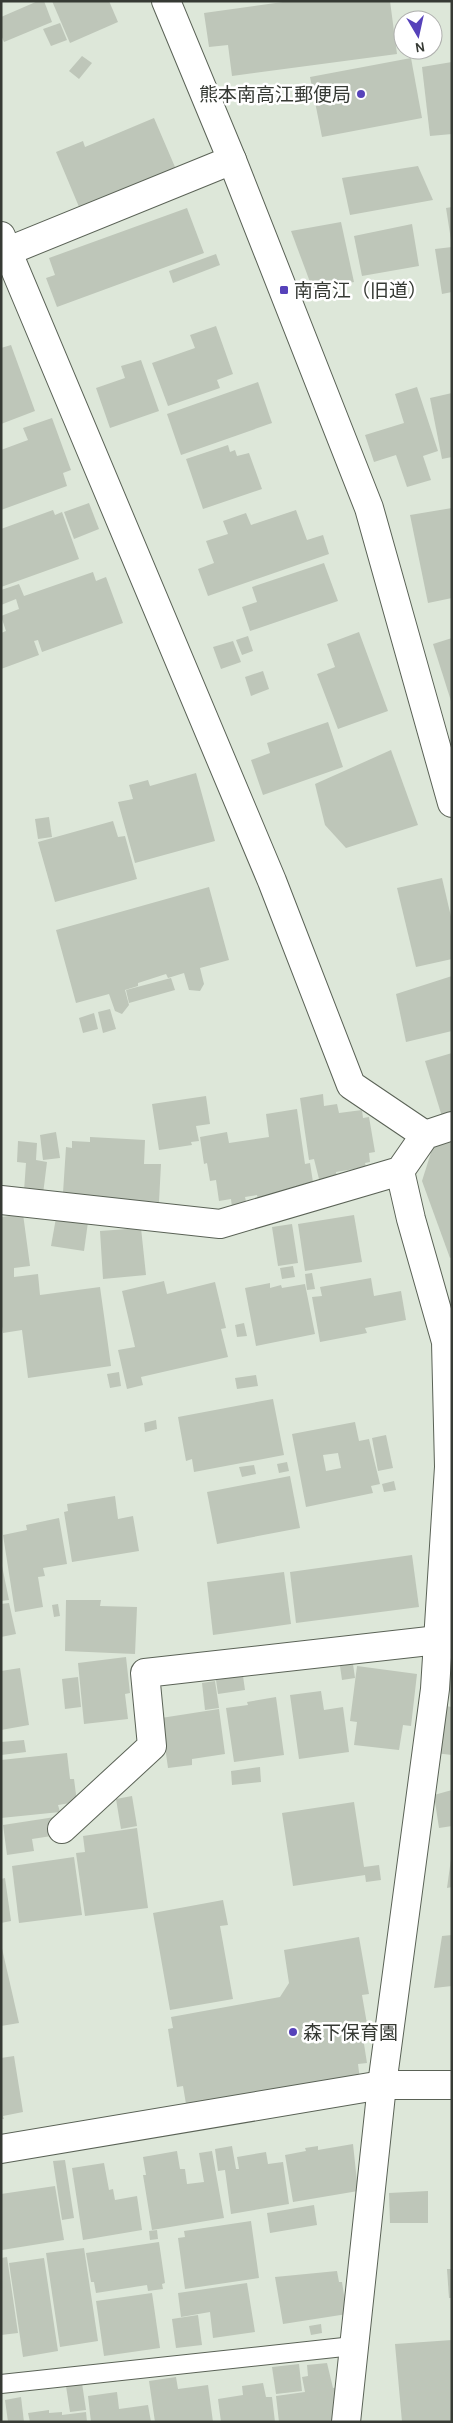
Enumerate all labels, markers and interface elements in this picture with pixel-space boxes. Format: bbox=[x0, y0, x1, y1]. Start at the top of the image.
north arrow bbox=[393, 10, 443, 60]
text: N bbox=[414, 38, 426, 57]
place label: 熊本南高江郵便局 bbox=[199, 84, 351, 106]
marker: 熊本南高江郵便局 bbox=[355, 88, 367, 100]
place label: 南高江（旧道） bbox=[294, 280, 427, 302]
marker: 南高江（旧道） bbox=[278, 284, 290, 296]
place label: 森下保育園 bbox=[303, 2022, 398, 2044]
marker: 森下保育園 bbox=[287, 2026, 299, 2038]

